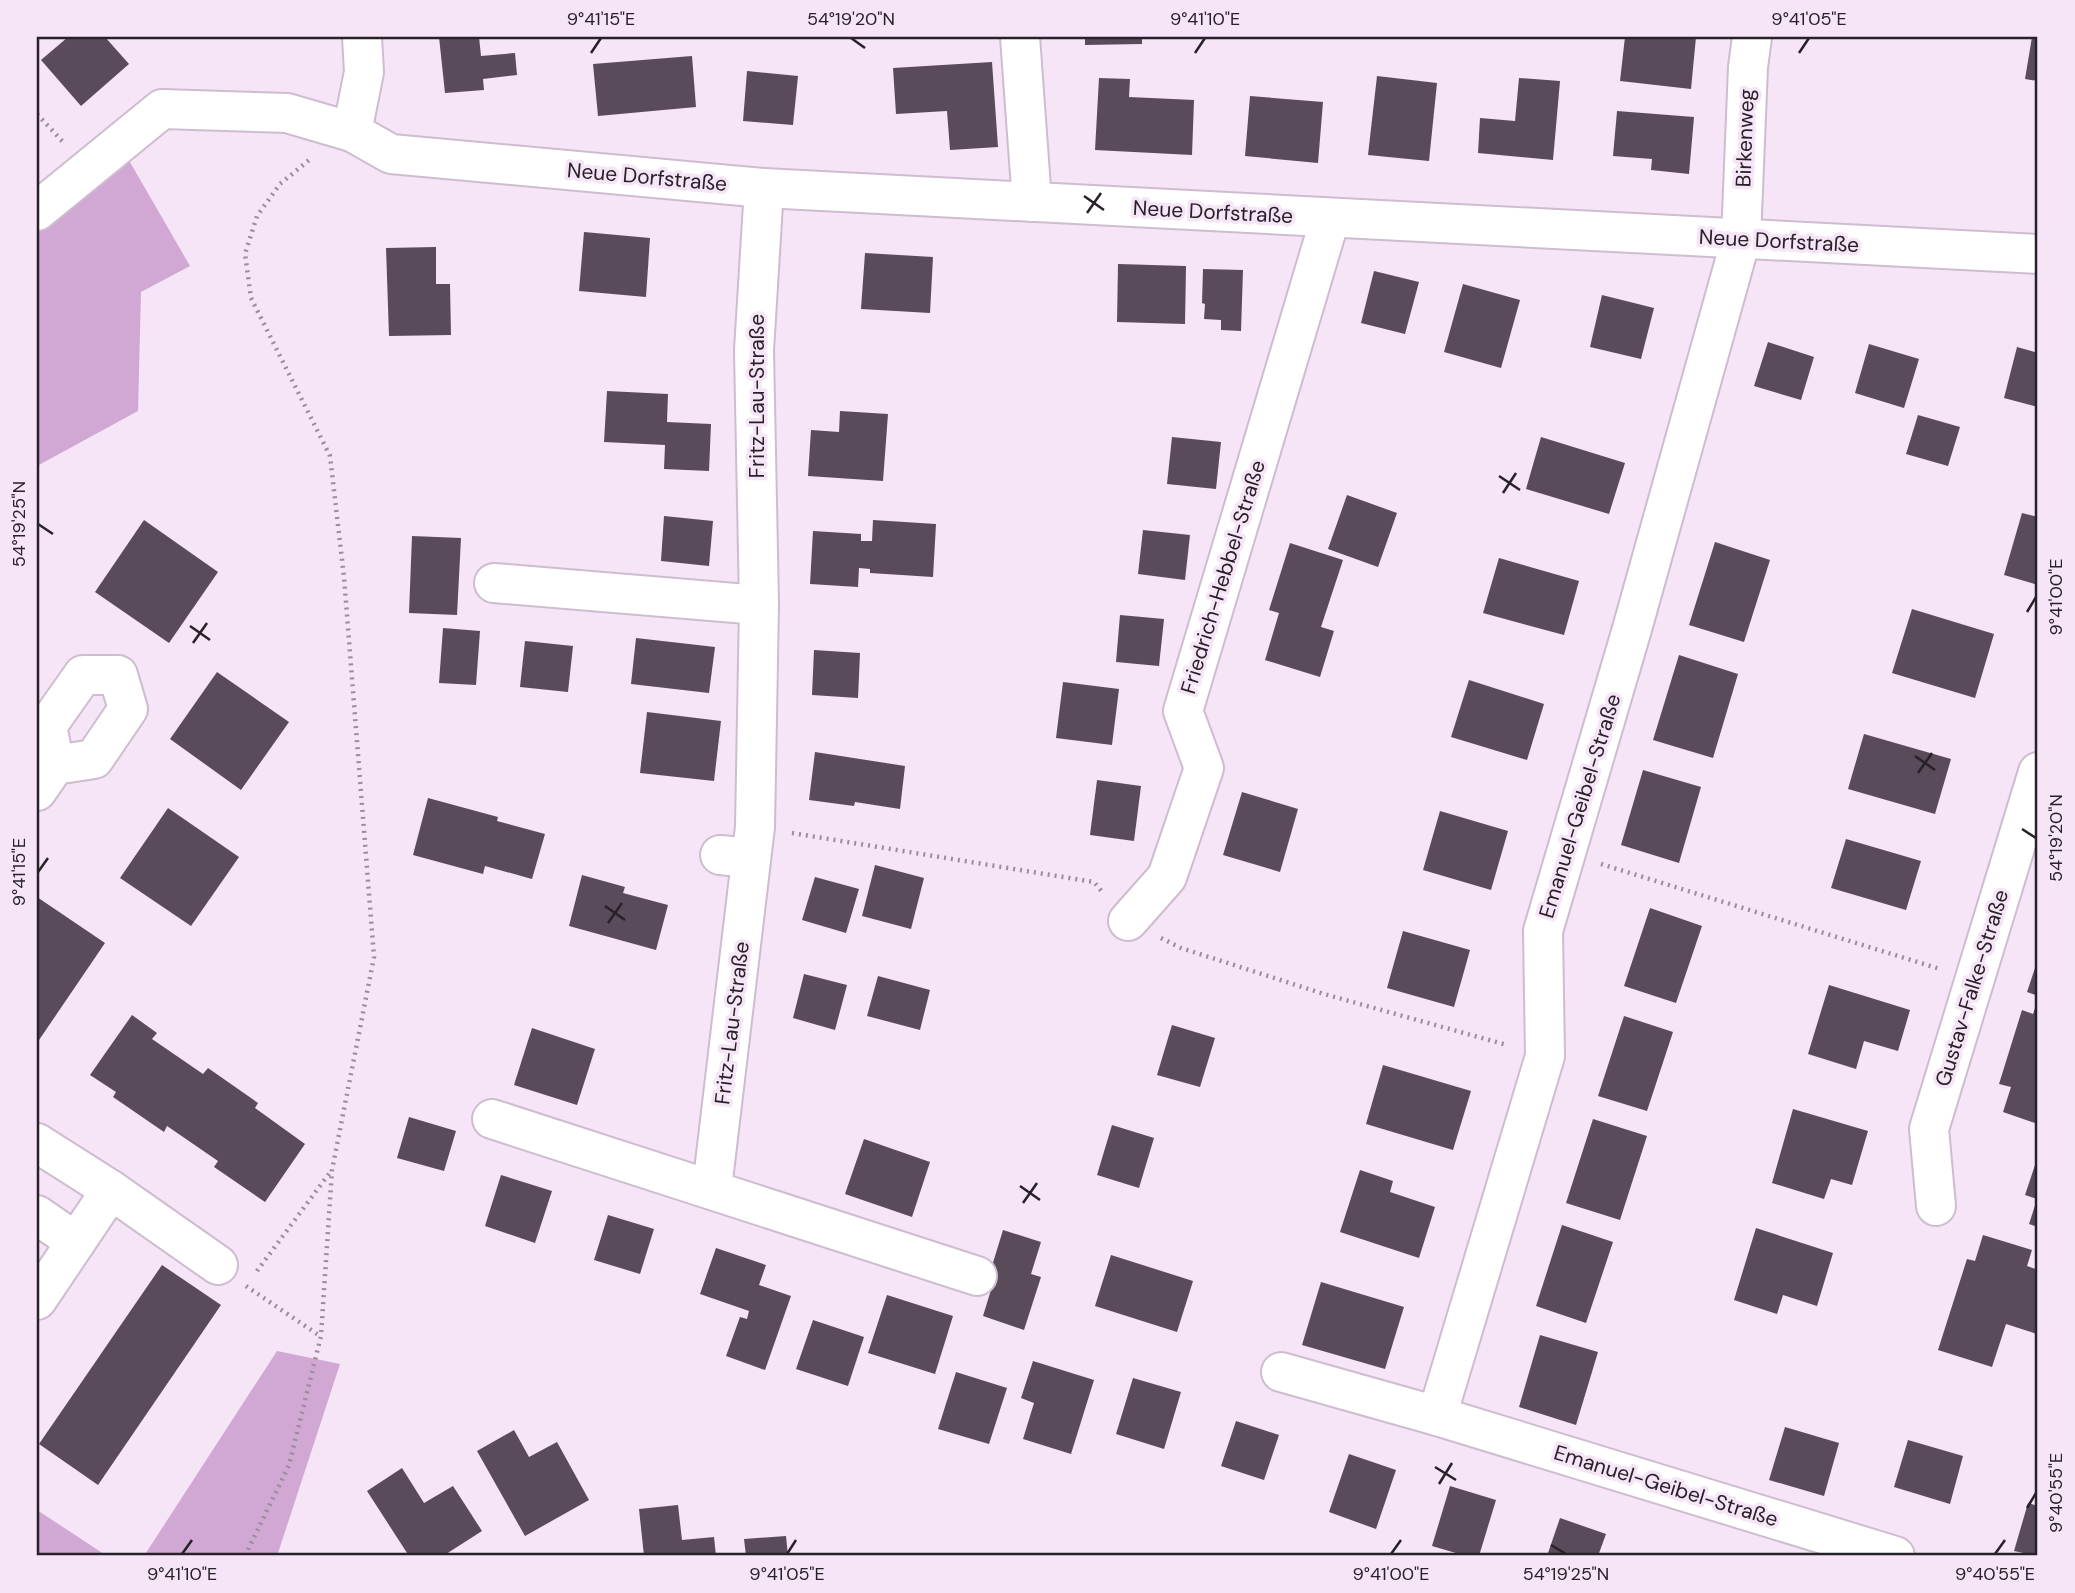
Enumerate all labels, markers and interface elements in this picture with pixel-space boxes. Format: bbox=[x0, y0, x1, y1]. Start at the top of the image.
text: 9°41'15"E bbox=[567, 7, 635, 31]
text: 54°19'20"N bbox=[807, 7, 895, 31]
text: 9°41'10"E bbox=[1170, 7, 1240, 31]
text: 9°41'05"E bbox=[1771, 7, 1847, 31]
street label: Birkenweg bbox=[1729, 88, 1761, 188]
street label: Neue Dorfstraße bbox=[566, 156, 728, 198]
street label: Neue Dorfstraße bbox=[1132, 194, 1294, 230]
street label: Neue Dorfstraße bbox=[1698, 223, 1860, 259]
street label: Fritz-Lau-Straße bbox=[743, 314, 771, 478]
street label: Friedrich-Hebbel-Straße bbox=[1174, 457, 1272, 697]
text: 54°19'25"N bbox=[7, 481, 31, 567]
text: 9°41'00"E bbox=[2044, 559, 2068, 635]
street label: Emanuel-Geibel-Straße bbox=[1533, 690, 1627, 922]
text: 54°19'20"N bbox=[2044, 794, 2068, 882]
text: 9°41'15"E bbox=[7, 838, 31, 906]
street label: Gustav-Falke-Straße bbox=[1929, 886, 2015, 1090]
street label: Fritz-Lau-Straße bbox=[708, 940, 756, 1106]
street label: Emanuel-Geibel-Straße bbox=[1550, 1439, 1782, 1533]
text: 9°40'55"E bbox=[2044, 1453, 2068, 1533]
text: 9°41'10"E bbox=[147, 1562, 217, 1586]
text: 9°41'05"E bbox=[749, 1562, 825, 1586]
text: 9°41'00"E bbox=[1353, 1562, 1429, 1586]
text: 54°19'25"N bbox=[1523, 1562, 1609, 1586]
text: 9°40'55"E bbox=[1955, 1562, 2035, 1586]

